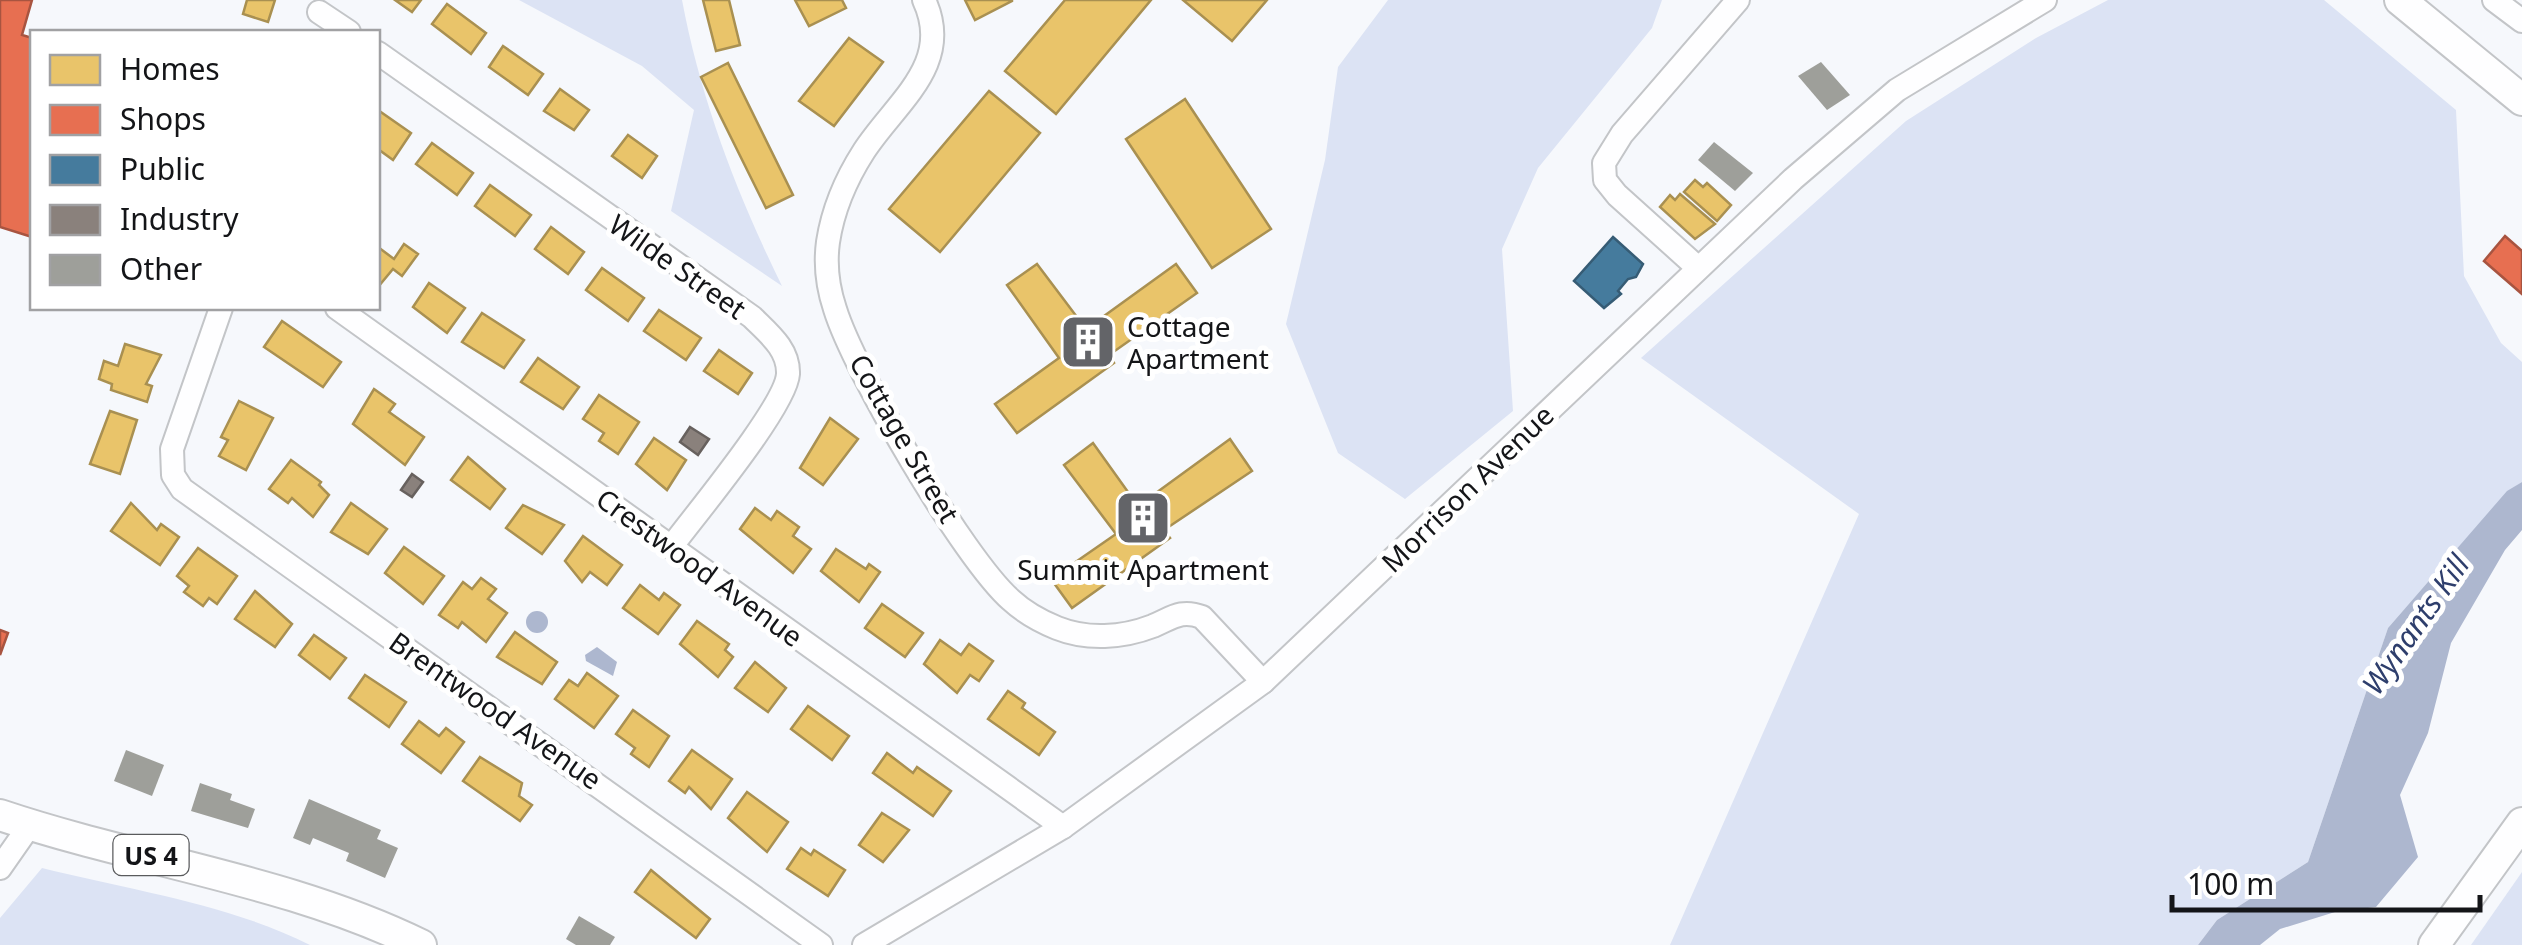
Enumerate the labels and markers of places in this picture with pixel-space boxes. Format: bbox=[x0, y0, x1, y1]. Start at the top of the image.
place label: Cottage Apartment bbox=[1127, 307, 1269, 377]
building icon: Cottage Apartment bbox=[1058, 312, 1118, 372]
building icon: Summit Apartment bbox=[1113, 488, 1173, 548]
place label: Summit Apartment bbox=[1017, 550, 1269, 588]

